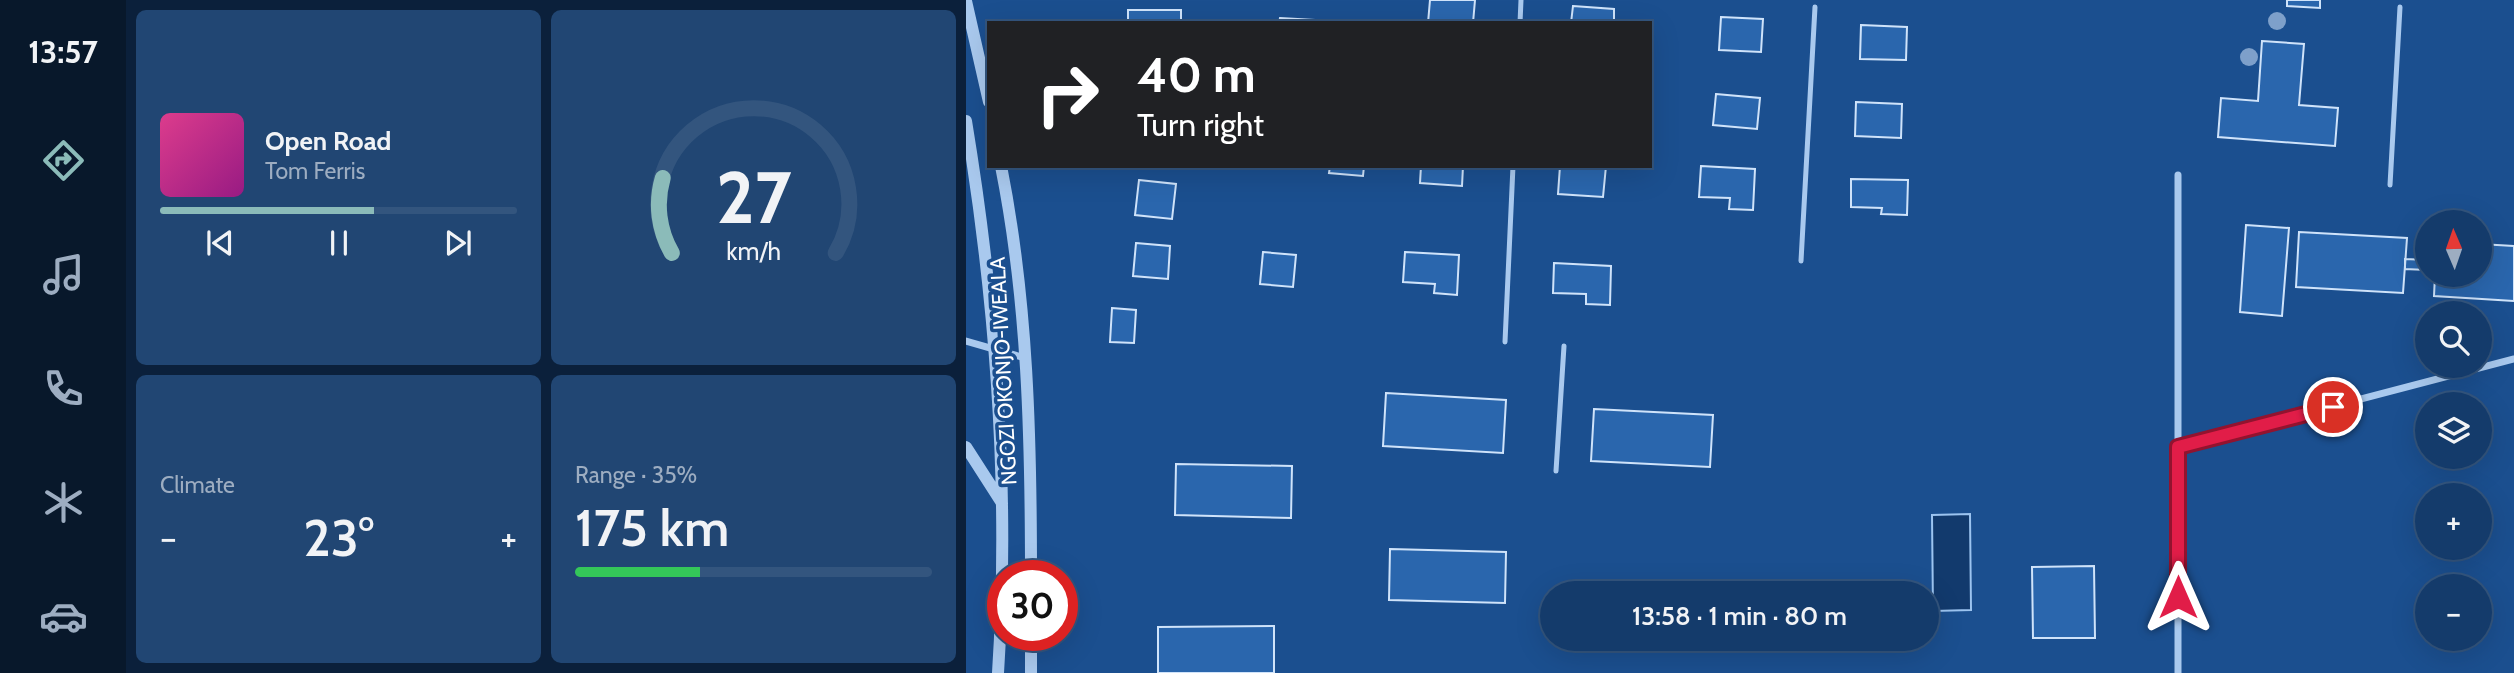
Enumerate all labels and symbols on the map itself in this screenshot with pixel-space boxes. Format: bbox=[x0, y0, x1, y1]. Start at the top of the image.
north arrow bbox=[2415, 210, 2492, 287]
street label: NGOZI OKONJO-IWEALA bbox=[985, 256, 1021, 486]
pin bbox=[2303, 377, 2363, 437]
speed limit sign: 30 bbox=[987, 560, 1078, 651]
position arrow bbox=[2141, 560, 2215, 634]

